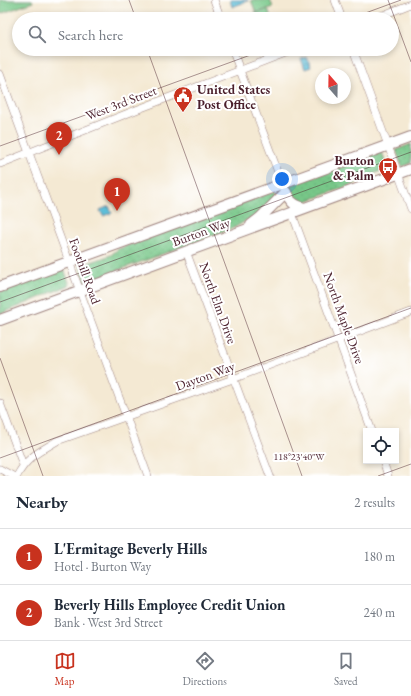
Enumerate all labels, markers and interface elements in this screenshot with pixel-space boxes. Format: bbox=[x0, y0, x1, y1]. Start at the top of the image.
search box bbox=[12, 12, 399, 56]
icon: search bbox=[26, 23, 48, 45]
text: Search here bbox=[58, 25, 123, 44]
north arrow bbox=[315, 68, 351, 104]
place label: United States Post Office bbox=[197, 81, 271, 113]
street label: West 3rd Street bbox=[83, 82, 159, 124]
public building icon: United States Post Office bbox=[172, 85, 194, 113]
pin: 2 bbox=[46, 122, 72, 155]
place label: Burton & Palm bbox=[333, 152, 375, 184]
bus stop icon: Burton & Palm bbox=[377, 156, 399, 184]
your location bbox=[272, 169, 292, 189]
pin: 1 bbox=[104, 178, 130, 211]
street label: Burton Way bbox=[170, 214, 232, 250]
street label: Foothill Road bbox=[65, 236, 105, 307]
street label: North Elm Drive bbox=[195, 260, 241, 346]
street label: North Maple Drive bbox=[320, 270, 368, 366]
street label: Dayton Way bbox=[173, 357, 237, 395]
map controls bbox=[363, 428, 399, 464]
button: locate bbox=[363, 428, 399, 464]
text: 118°23'40"W bbox=[274, 450, 325, 463]
text: Nearby bbox=[16, 491, 68, 513]
text: 2 results bbox=[354, 494, 395, 511]
text: L'Ermitage Beverly Hills bbox=[54, 539, 207, 558]
text: 1 bbox=[26, 548, 32, 565]
text: 180 m bbox=[364, 548, 395, 565]
text: Hotel · Burton Way bbox=[54, 558, 151, 575]
text: Beverly Hills Employee Credit Union bbox=[54, 595, 286, 614]
text: 2 bbox=[26, 604, 32, 621]
text: 240 m bbox=[364, 604, 395, 621]
text: Bank · West 3rd Street bbox=[54, 614, 162, 631]
tab: Map bbox=[54, 650, 76, 688]
tab: Directions bbox=[183, 650, 227, 688]
tab: Saved bbox=[334, 650, 357, 688]

